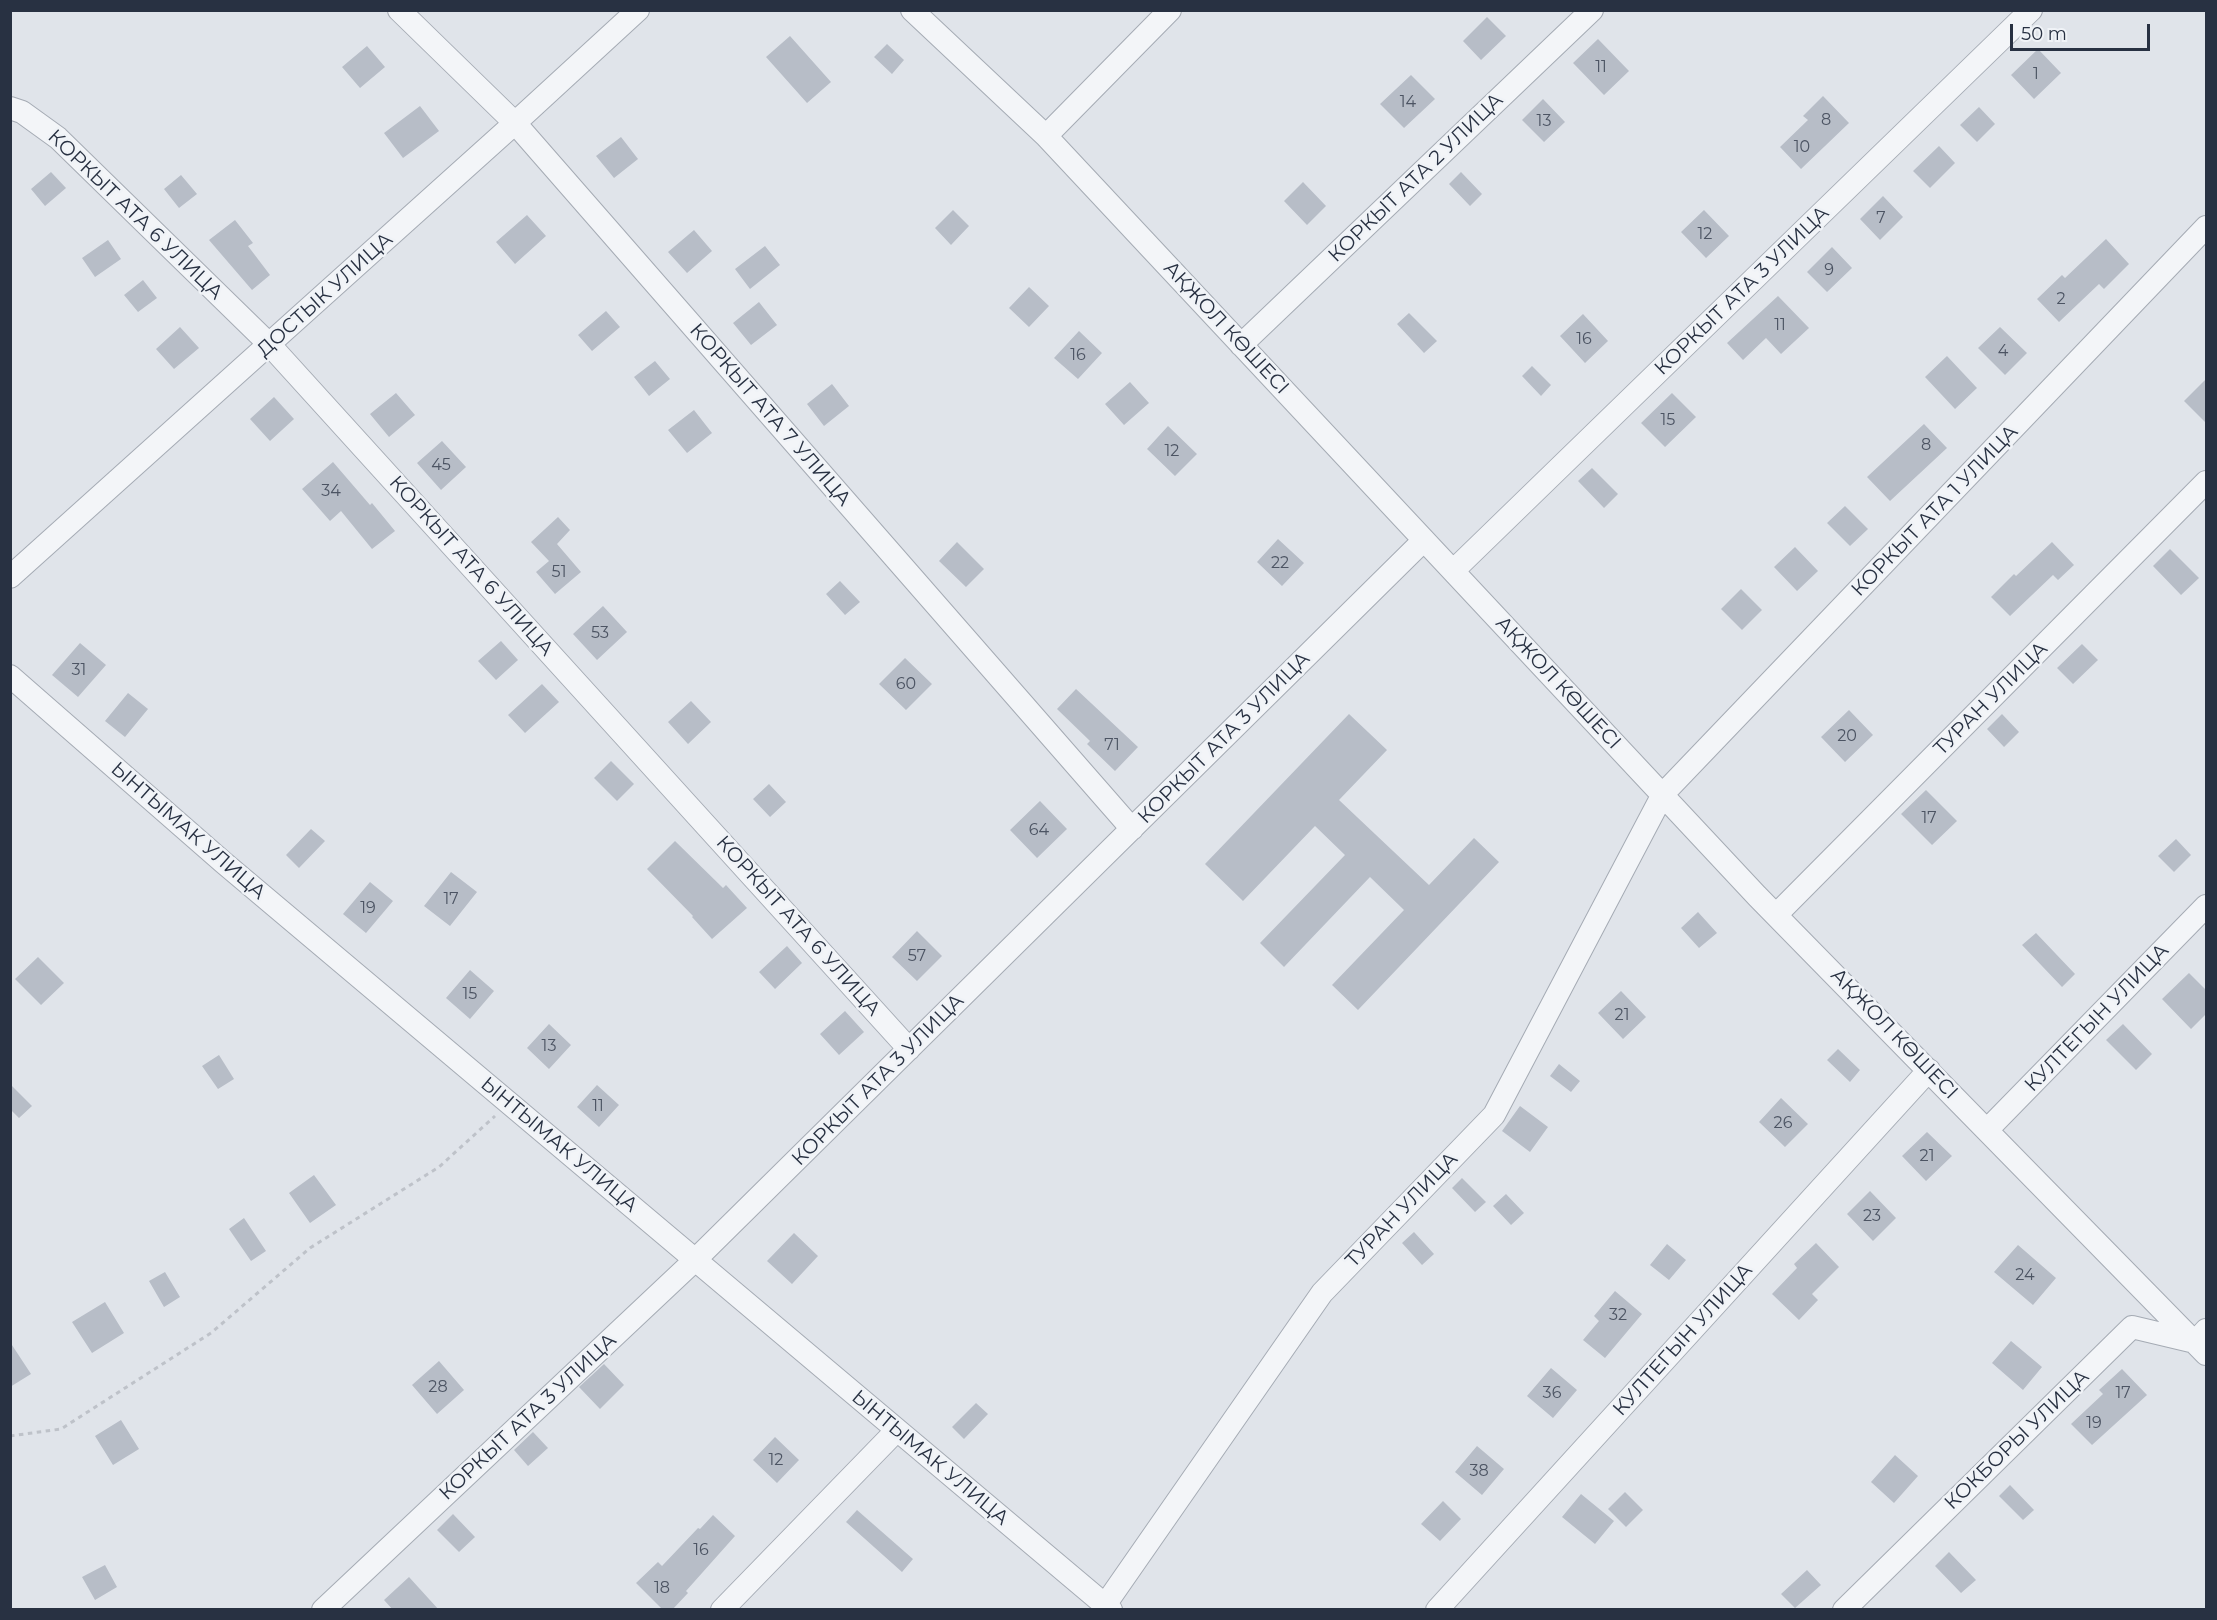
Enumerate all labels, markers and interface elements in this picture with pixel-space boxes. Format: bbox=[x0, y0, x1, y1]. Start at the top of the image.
scale bar bbox=[2013, 12, 2152, 50]
text: 50 m bbox=[2021, 23, 2067, 45]
house number: 11 bbox=[1595, 57, 1607, 77]
house number: 1 bbox=[2033, 64, 2039, 84]
street label: КОРКЫТ АТА 2 УЛИЦА bbox=[1324, 88, 1508, 268]
house number: 14 bbox=[1400, 92, 1416, 112]
house number: 8 bbox=[1821, 110, 1831, 130]
house number: 13 bbox=[1537, 111, 1551, 131]
street label: КОРКЫТ АТА 6 УЛИЦА bbox=[42, 125, 228, 305]
house number: 10 bbox=[1794, 137, 1810, 157]
street label: КОРКЫТ АТА 3 УЛИЦА bbox=[1650, 201, 1834, 381]
house number: 7 bbox=[1876, 208, 1886, 228]
house number: 12 bbox=[1698, 224, 1712, 244]
street label: ДОСТЫК УЛИЦА bbox=[252, 228, 398, 362]
street label: АҚЖОЛ КӨШЕСІ bbox=[1158, 257, 1294, 399]
house number: 9 bbox=[1824, 260, 1834, 280]
house number: 2 bbox=[2056, 289, 2066, 309]
house number: 11 bbox=[1774, 315, 1786, 335]
street label: КОРКЫТ АТА 7 УЛИЦА bbox=[684, 319, 856, 511]
house number: 16 bbox=[1576, 329, 1592, 349]
house number: 4 bbox=[1998, 341, 2008, 361]
house number: 16 bbox=[1070, 345, 1086, 365]
house number: 15 bbox=[1661, 410, 1675, 430]
street label: КОРКЫТ АТА 1 УЛИЦА bbox=[1847, 420, 2023, 602]
house number: 8 bbox=[1921, 435, 1931, 455]
house number: 12 bbox=[1165, 441, 1179, 461]
house number: 45 bbox=[431, 455, 451, 475]
street label: КОРКЫТ АТА 6 УЛИЦА bbox=[384, 471, 558, 661]
house number: 34 bbox=[321, 481, 341, 501]
house number: 22 bbox=[1271, 553, 1289, 573]
house number: 51 bbox=[552, 562, 566, 582]
street label: АҚЖОЛ КӨШЕСІ bbox=[1490, 612, 1626, 754]
house number: 53 bbox=[591, 623, 609, 643]
street label: ТУРАН УЛИЦА bbox=[1929, 637, 2053, 761]
street label: КОРКЫТ АТА 3 УЛИЦА bbox=[1133, 647, 1315, 829]
house number: 31 bbox=[72, 660, 86, 680]
house number: 60 bbox=[896, 674, 916, 694]
house number: 20 bbox=[1837, 726, 1857, 746]
house number: 71 bbox=[1104, 735, 1120, 755]
street label: ЫНТЫМАК УЛИЦА bbox=[106, 757, 270, 905]
house number: 17 bbox=[1921, 808, 1937, 828]
house number: 64 bbox=[1029, 820, 1049, 840]
street label: КОРКЫТ АТА 6 УЛИЦА bbox=[711, 831, 885, 1021]
house number: 17 bbox=[443, 889, 459, 909]
house number: 19 bbox=[360, 898, 376, 918]
street label: КУЛТЕГЫН УЛИЦА bbox=[2020, 939, 2174, 1097]
house number: 57 bbox=[908, 946, 926, 966]
street label: АҚЖОЛ КӨШЕСІ bbox=[1825, 964, 1963, 1104]
house number: 15 bbox=[463, 984, 477, 1004]
street label: КОРКЫТ АТА 3 УЛИЦА bbox=[787, 989, 969, 1171]
house number: 21 bbox=[1615, 1005, 1629, 1025]
house number: 13 bbox=[542, 1036, 556, 1056]
street label: ЫНТЫМАК УЛИЦА bbox=[476, 1072, 642, 1218]
house number: 11 bbox=[592, 1096, 604, 1116]
house number: 26 bbox=[1774, 1113, 1792, 1133]
house number: 21 bbox=[1920, 1146, 1934, 1166]
street label: ТУРАН УЛИЦА bbox=[1341, 1147, 1463, 1273]
house number: 23 bbox=[1863, 1206, 1881, 1226]
street label: КУЛТЕГЫН УЛИЦА bbox=[1608, 1259, 1758, 1421]
house number: 24 bbox=[2015, 1265, 2035, 1285]
house number: 32 bbox=[1609, 1305, 1627, 1325]
street label: КОРКЫТ АТА 3 УЛИЦА bbox=[434, 1329, 622, 1505]
street label: КОКБОРЫ УЛИЦА bbox=[1940, 1365, 2094, 1515]
house number: 28 bbox=[428, 1377, 448, 1397]
house number: 36 bbox=[1543, 1383, 1561, 1403]
house number: 17 bbox=[2115, 1383, 2131, 1403]
street label: ЫНТЫМАК УЛИЦА bbox=[847, 1385, 1013, 1531]
house number: 19 bbox=[2086, 1413, 2102, 1433]
house number: 12 bbox=[769, 1450, 783, 1470]
house number: 38 bbox=[1469, 1461, 1489, 1481]
house number: 16 bbox=[693, 1540, 709, 1560]
house number: 18 bbox=[654, 1578, 670, 1598]

